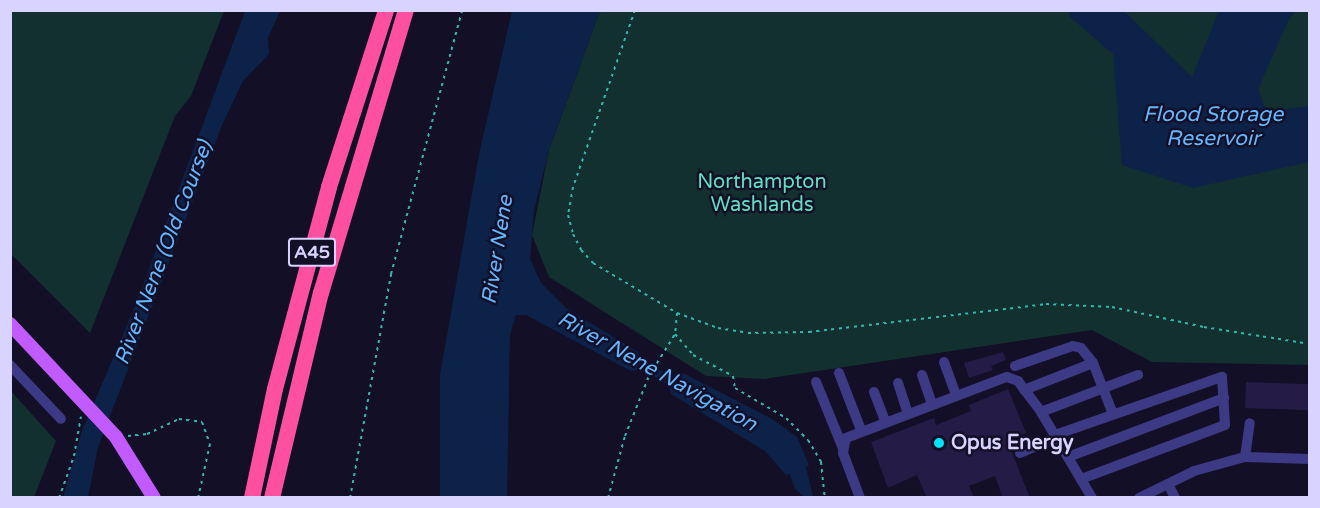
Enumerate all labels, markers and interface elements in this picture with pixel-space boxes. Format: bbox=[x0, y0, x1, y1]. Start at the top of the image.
water label: Flood Storage Reservoir bbox=[1143, 102, 1283, 152]
water label: River Nene (Old Course) bbox=[110, 137, 218, 369]
park label: Northampton Washlands bbox=[697, 170, 827, 217]
water label: River Nene bbox=[477, 194, 519, 306]
road number: A45 bbox=[286, 237, 338, 267]
water label: River Nene Navigation bbox=[553, 307, 761, 437]
place label: Opus Energy bbox=[951, 431, 1073, 455]
marker: Opus Energy bbox=[932, 436, 946, 450]

